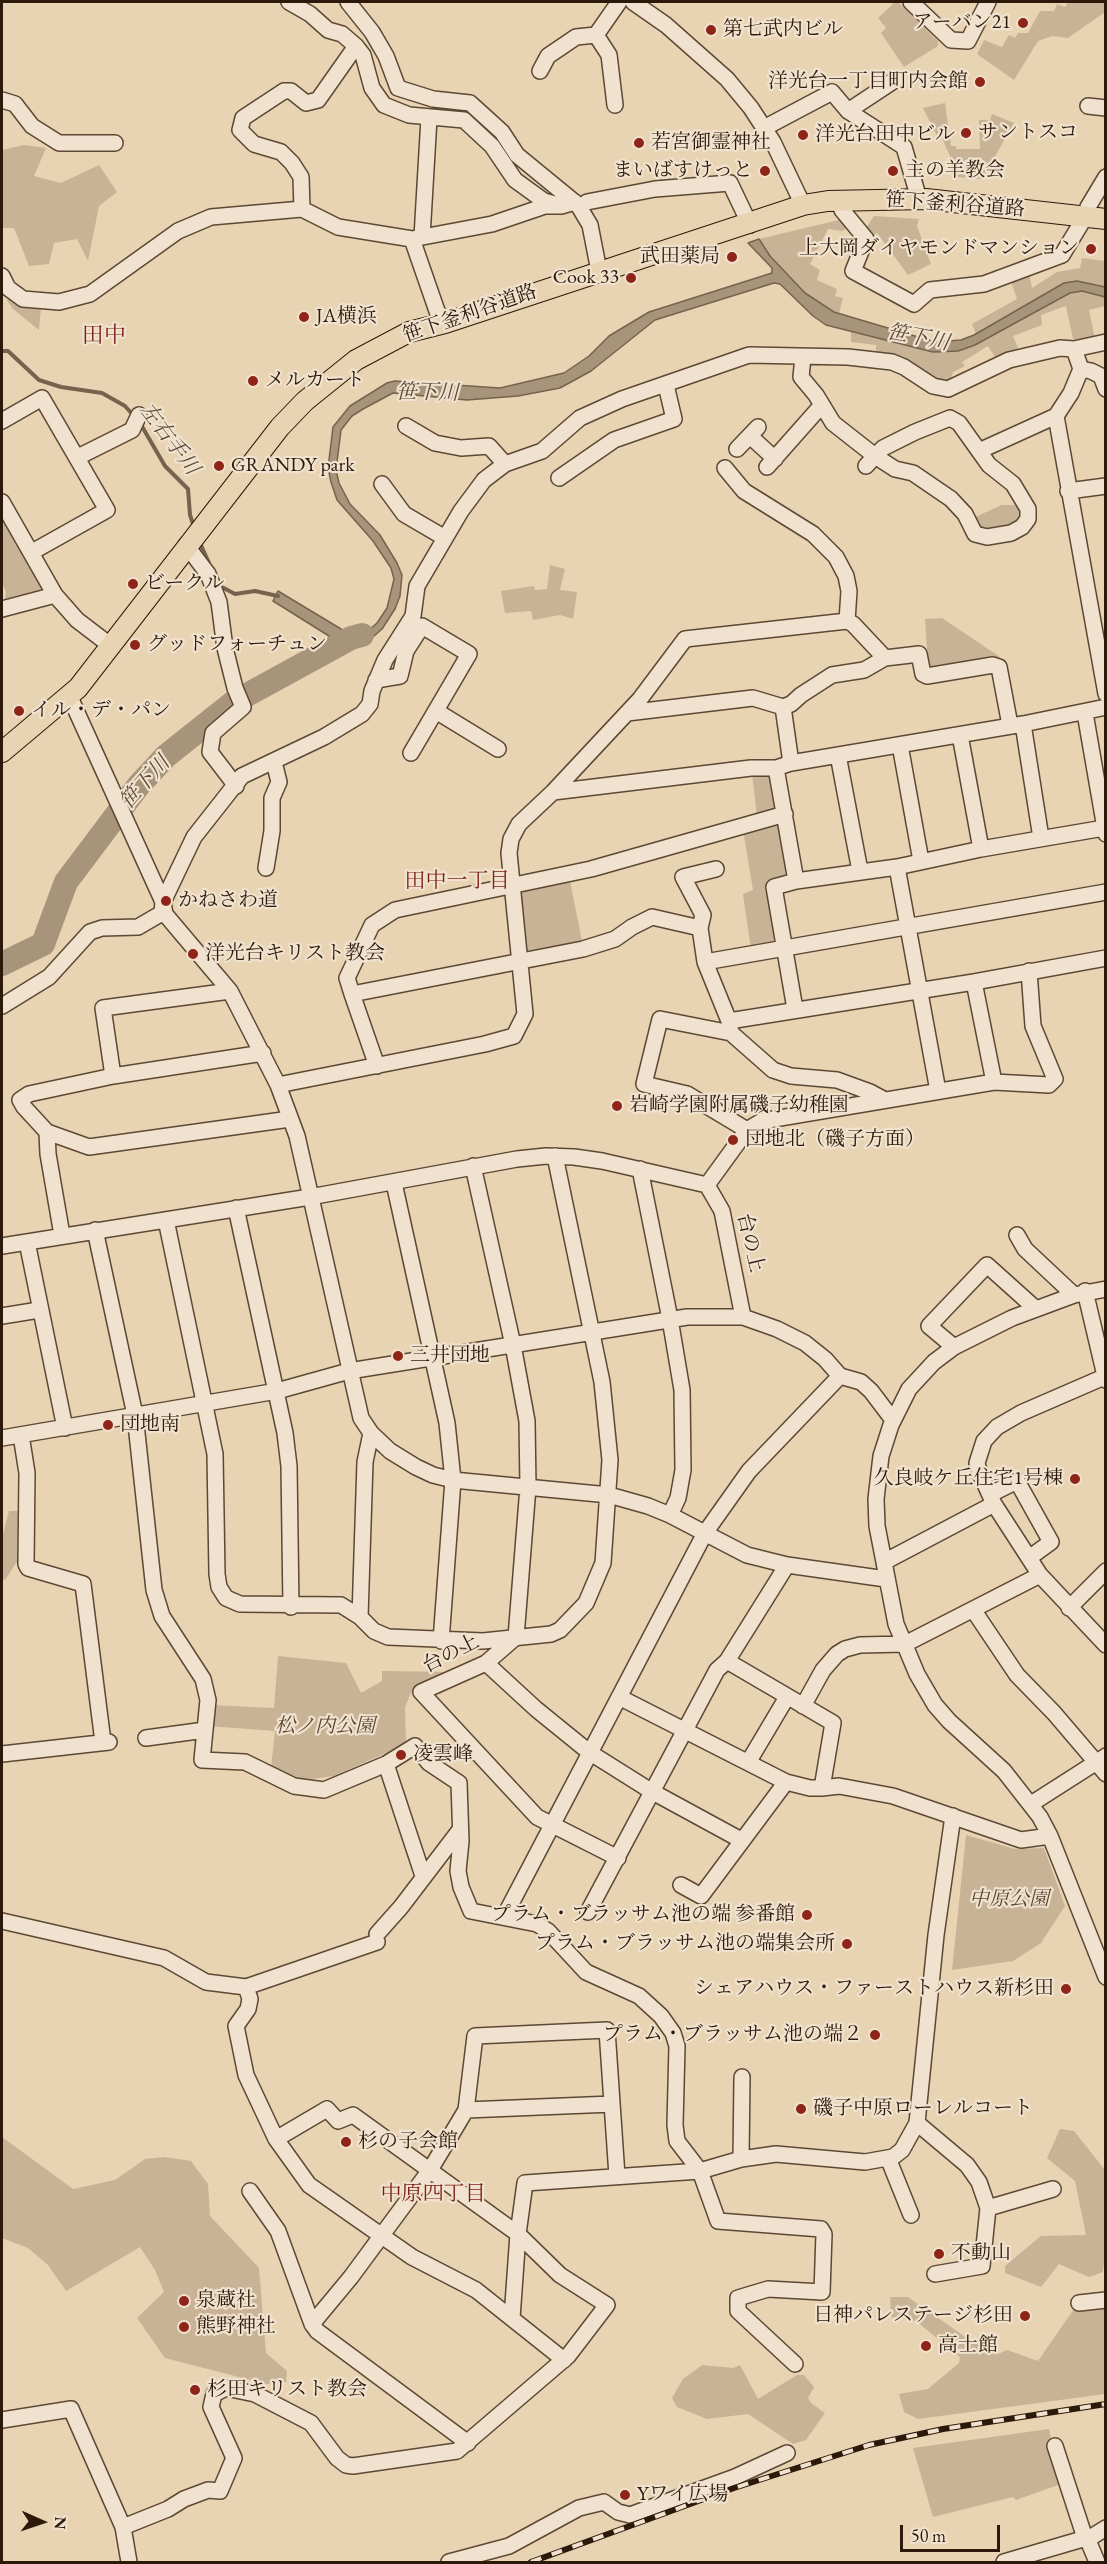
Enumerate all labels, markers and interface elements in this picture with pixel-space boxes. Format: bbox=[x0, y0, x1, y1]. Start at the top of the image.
place label: アーバン21 bbox=[912, 11, 1011, 35]
marker: アーバン21 bbox=[1016, 16, 1030, 30]
place label: 第七武内ビル bbox=[723, 18, 843, 42]
marker: 第七武内ビル bbox=[704, 23, 718, 37]
place label: 洋光台一丁目町内会館 bbox=[768, 70, 968, 94]
marker: 洋光台一丁目町内会館 bbox=[973, 75, 987, 89]
place label: サントスコ bbox=[978, 121, 1078, 145]
place label: 洋光台田中ビル bbox=[815, 123, 955, 147]
marker: サントスコ bbox=[959, 126, 973, 140]
marker: 洋光台田中ビル bbox=[796, 128, 810, 142]
place label: 若宮御霊神社 bbox=[651, 131, 771, 155]
marker: 若宮御霊神社 bbox=[632, 136, 646, 150]
place label: まいばすけっと bbox=[613, 159, 753, 183]
place label: 主の羊教会 bbox=[905, 159, 1005, 183]
marker: まいばすけっと bbox=[758, 164, 772, 178]
marker: 主の羊教会 bbox=[886, 164, 900, 178]
street label: 笹下釜利谷道路 bbox=[884, 188, 1026, 222]
place label: 上大岡ダイヤモンドマンション bbox=[799, 237, 1079, 261]
marker: 上大岡ダイヤモンドマンション bbox=[1084, 242, 1098, 256]
place label: 武田薬局 bbox=[640, 245, 720, 269]
marker: 武田薬局 bbox=[725, 250, 739, 264]
place label: Cook 33 bbox=[553, 266, 619, 290]
marker: Cook 33 bbox=[624, 271, 638, 285]
street label: 笹下釜利谷道路 bbox=[400, 280, 540, 348]
place label: JA横浜 bbox=[316, 305, 377, 329]
marker: JA横浜 bbox=[297, 310, 311, 324]
water label: 笹下川 bbox=[885, 320, 951, 356]
district label: 田中 bbox=[82, 323, 126, 349]
place label: メルカート bbox=[265, 369, 365, 393]
marker: メルカート bbox=[246, 374, 260, 388]
water label: 笹下川 bbox=[395, 380, 459, 406]
water label: 左右手川 bbox=[134, 398, 204, 480]
place label: GRANDY park bbox=[231, 454, 355, 478]
marker: GRANDY park bbox=[212, 459, 226, 473]
place label: ビークル bbox=[145, 572, 224, 596]
marker: ビークル bbox=[126, 577, 140, 591]
place label: グッドフォーチュン bbox=[147, 633, 327, 657]
marker: グッドフォーチュン bbox=[128, 638, 142, 652]
place label: イル・デ・パン bbox=[31, 699, 171, 723]
marker: イル・デ・パン bbox=[12, 704, 26, 718]
water label: 笹下川 bbox=[115, 751, 175, 815]
district label: 田中一丁目 bbox=[405, 868, 509, 894]
place label: かねさわ道 bbox=[178, 889, 278, 913]
marker: かねさわ道 bbox=[159, 894, 173, 908]
place label: 洋光台キリスト教会 bbox=[205, 942, 385, 966]
marker: 洋光台キリスト教会 bbox=[186, 947, 200, 961]
place label: 岩崎学園附属磯子幼稚園 bbox=[629, 1094, 849, 1118]
marker: 岩崎学園附属磯子幼稚園 bbox=[610, 1099, 624, 1113]
place label: 団地北（磯子方面） bbox=[745, 1128, 925, 1152]
marker: 団地北（磯子方面） bbox=[726, 1133, 740, 1147]
street label: 台の上 bbox=[732, 1211, 768, 1275]
place label: 三井団地 bbox=[410, 1344, 490, 1368]
marker: 三井団地 bbox=[391, 1349, 405, 1363]
place label: 団地南 bbox=[120, 1413, 180, 1437]
marker: 団地南 bbox=[101, 1418, 115, 1432]
place label: 久良岐ケ丘住宅1号棟 bbox=[873, 1467, 1063, 1491]
marker: 久良岐ケ丘住宅1号棟 bbox=[1068, 1472, 1082, 1486]
street label: 台の上 bbox=[419, 1630, 483, 1678]
park label: 松ノ内公園 bbox=[275, 1715, 375, 1739]
place label: 凌雲峰 bbox=[413, 1743, 473, 1767]
marker: 凌雲峰 bbox=[394, 1748, 408, 1762]
park label: 中原公園 bbox=[969, 1888, 1049, 1912]
place label: プラム・ブラッサム池の端 参番館 bbox=[491, 1903, 795, 1927]
marker: プラム・ブラッサム池の端 参番館 bbox=[800, 1908, 814, 1922]
place label: プラム・ブラッサム池の端集会所 bbox=[535, 1932, 835, 1956]
marker: プラム・ブラッサム池の端集会所 bbox=[840, 1937, 854, 1951]
place label: シェアハウス・ファーストハウス新杉田 bbox=[694, 1977, 1054, 2001]
marker: シェアハウス・ファーストハウス新杉田 bbox=[1059, 1982, 1073, 1996]
place label: プラム・ブラッサム池の端２ bbox=[603, 2023, 863, 2047]
marker: プラム・ブラッサム池の端２ bbox=[868, 2028, 882, 2042]
place label: 磯子中原ローレルコート bbox=[813, 2097, 1033, 2121]
marker: 磯子中原ローレルコート bbox=[794, 2102, 808, 2116]
place label: 杉の子会館 bbox=[358, 2130, 458, 2154]
marker: 杉の子会館 bbox=[339, 2135, 353, 2149]
district label: 中原四丁目 bbox=[381, 2181, 485, 2207]
place label: 不動山 bbox=[951, 2242, 1011, 2266]
marker: 不動山 bbox=[932, 2247, 946, 2261]
place label: 泉蔵社 bbox=[196, 2289, 256, 2313]
marker: 泉蔵社 bbox=[177, 2294, 191, 2308]
place label: 日神パレステージ杉田 bbox=[813, 2304, 1013, 2328]
marker: 日神パレステージ杉田 bbox=[1018, 2309, 1032, 2323]
place label: 熊野神社 bbox=[196, 2315, 276, 2339]
marker: 熊野神社 bbox=[177, 2320, 191, 2334]
place label: 高士館 bbox=[938, 2334, 998, 2358]
marker: 高士館 bbox=[919, 2339, 933, 2353]
place label: 杉田キリスト教会 bbox=[207, 2378, 367, 2402]
marker: 杉田キリスト教会 bbox=[188, 2383, 202, 2397]
place label: Yワイ広場 bbox=[637, 2483, 729, 2507]
marker: Yワイ広場 bbox=[618, 2488, 632, 2502]
north arrow bbox=[12, 2492, 72, 2552]
scale bar bbox=[903, 2513, 1004, 2551]
text: N bbox=[50, 2516, 71, 2530]
text: 50 m bbox=[911, 2524, 946, 2547]

